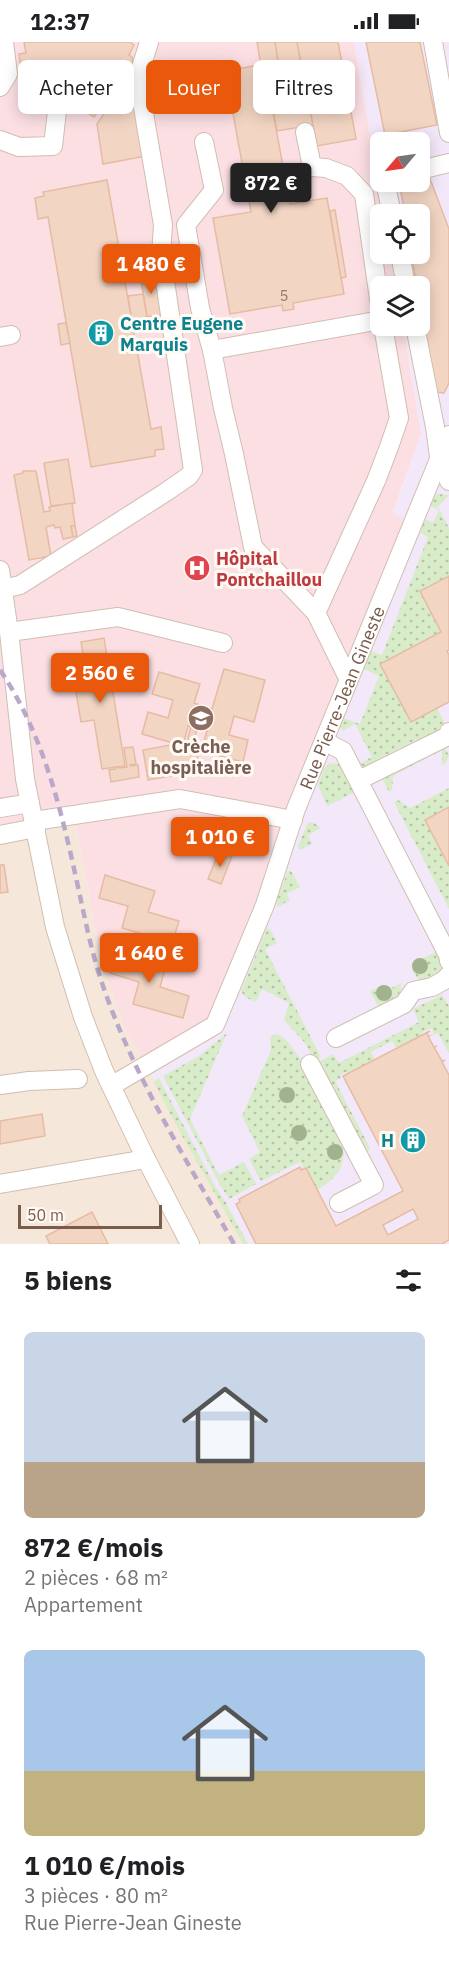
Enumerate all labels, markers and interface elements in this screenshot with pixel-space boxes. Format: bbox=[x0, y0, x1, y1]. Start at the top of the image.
text: 12:37 bbox=[30, 7, 90, 36]
chip: Acheter bbox=[18, 60, 134, 114]
chip: Louer bbox=[146, 60, 241, 114]
chip: Filtres bbox=[253, 60, 355, 114]
north arrow bbox=[370, 132, 430, 192]
map controls bbox=[370, 132, 430, 336]
pin: 872 € bbox=[229, 163, 313, 214]
text: 872 € bbox=[244, 169, 298, 196]
button: locate bbox=[370, 204, 430, 264]
pin: 1 480 € bbox=[96, 244, 206, 295]
text: 1 480 € bbox=[116, 250, 186, 277]
button: layers bbox=[370, 276, 430, 336]
house number: 5 bbox=[279, 286, 289, 305]
place label: Centre Eugene Marquis bbox=[120, 312, 243, 356]
building icon: Centre Eugene Marquis bbox=[86, 318, 116, 348]
place label: Hôpital Pontchaillou bbox=[216, 547, 322, 591]
hospital icon: Hôpital Pontchaillou bbox=[182, 553, 212, 583]
street label: Rue Pierre-Jean Gineste bbox=[294, 602, 389, 793]
pin: 2 560 € bbox=[45, 653, 155, 704]
text: 2 560 € bbox=[65, 659, 135, 686]
school or university icon: Crèche hospitalière bbox=[186, 703, 216, 733]
place label: Crèche hospitalière bbox=[150, 735, 252, 779]
pin: 1 010 € bbox=[165, 817, 275, 868]
text: 1 010 € bbox=[185, 823, 255, 850]
pin: 1 640 € bbox=[94, 933, 204, 984]
text: 1 640 € bbox=[114, 939, 184, 966]
building icon: H bbox=[398, 1125, 428, 1155]
place label: H bbox=[381, 1129, 394, 1152]
scale bar bbox=[18, 1202, 162, 1230]
text: 50 m bbox=[27, 1205, 64, 1225]
text: 5 biens bbox=[24, 1263, 112, 1297]
icon: filters bbox=[392, 1264, 425, 1297]
icon: home bbox=[171, 1371, 279, 1479]
text: 872 €/mois bbox=[24, 1530, 163, 1564]
text: 2 pièces · 68 m² bbox=[24, 1564, 168, 1591]
text: Appartement bbox=[24, 1591, 143, 1618]
icon: home bbox=[171, 1689, 279, 1797]
text: 1 010 €/mois bbox=[24, 1848, 185, 1882]
text: 3 pièces · 80 m² bbox=[24, 1882, 168, 1909]
text: Rue Pierre-Jean Gineste bbox=[24, 1909, 242, 1936]

